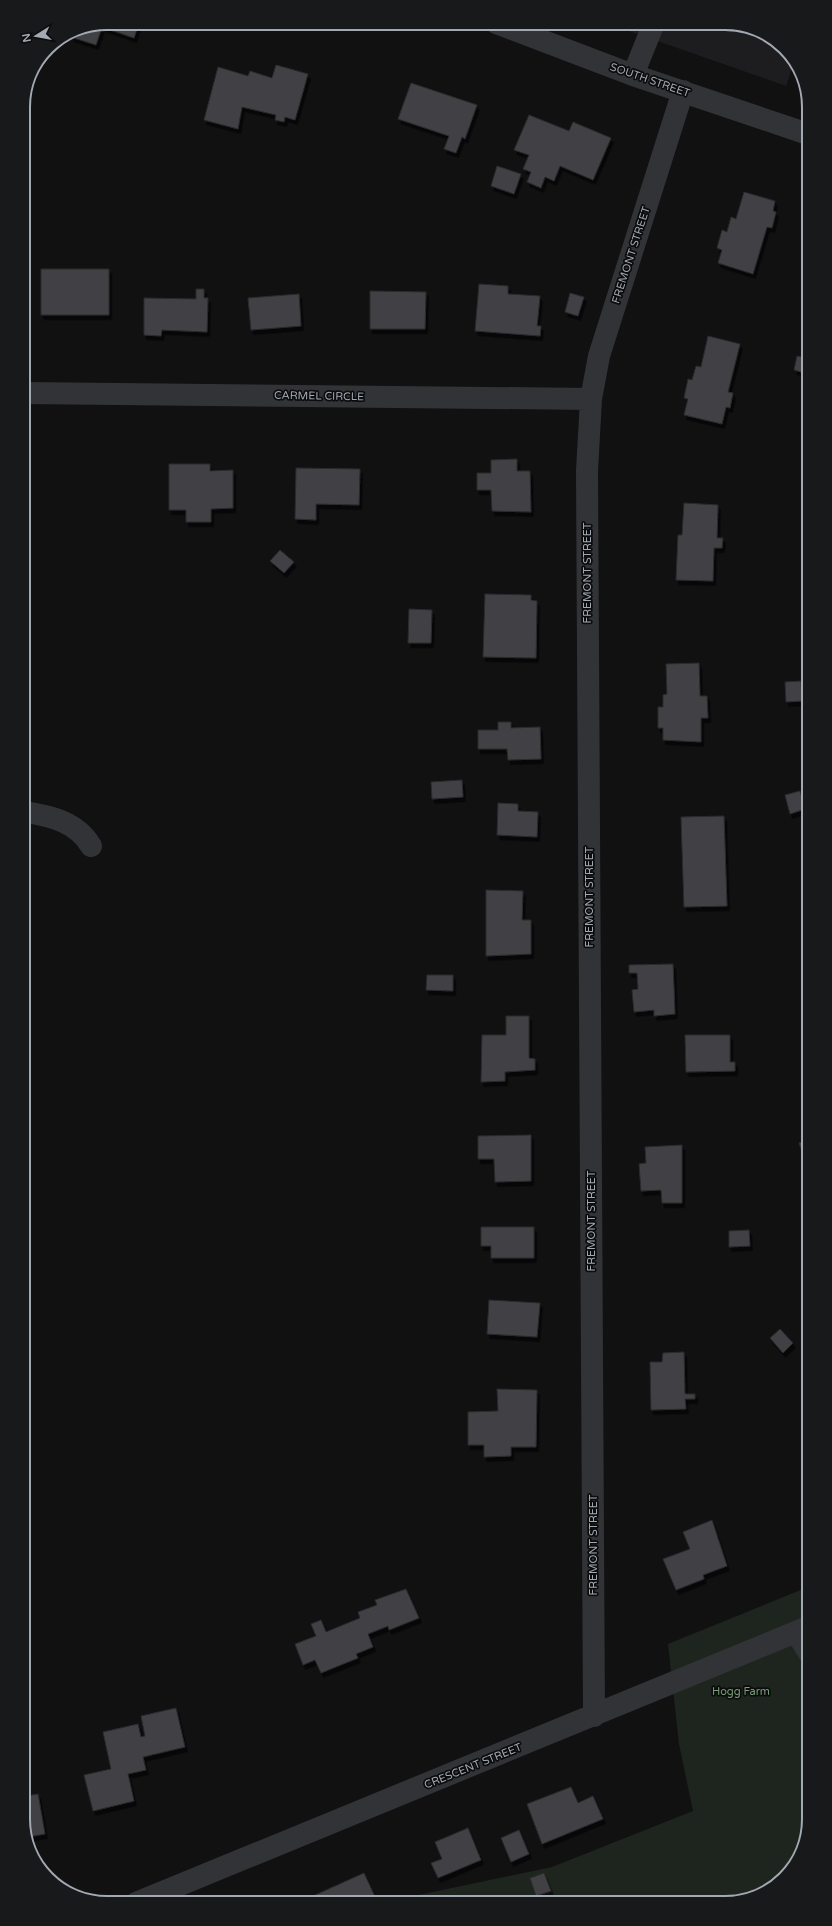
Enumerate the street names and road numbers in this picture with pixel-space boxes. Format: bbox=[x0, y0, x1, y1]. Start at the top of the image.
street label: SOUTH STREET bbox=[608, 60, 692, 100]
street label: FREMONT STREET bbox=[609, 205, 653, 305]
street label: CARMEL CIRCLE bbox=[274, 389, 364, 403]
street label: FREMONT STREET bbox=[581, 522, 594, 624]
street label: FREMONT STREET bbox=[583, 846, 596, 948]
street label: FREMONT STREET bbox=[585, 1170, 598, 1272]
street label: FREMONT STREET bbox=[587, 1494, 600, 1596]
street label: CRESCENT STREET bbox=[422, 1740, 524, 1792]

